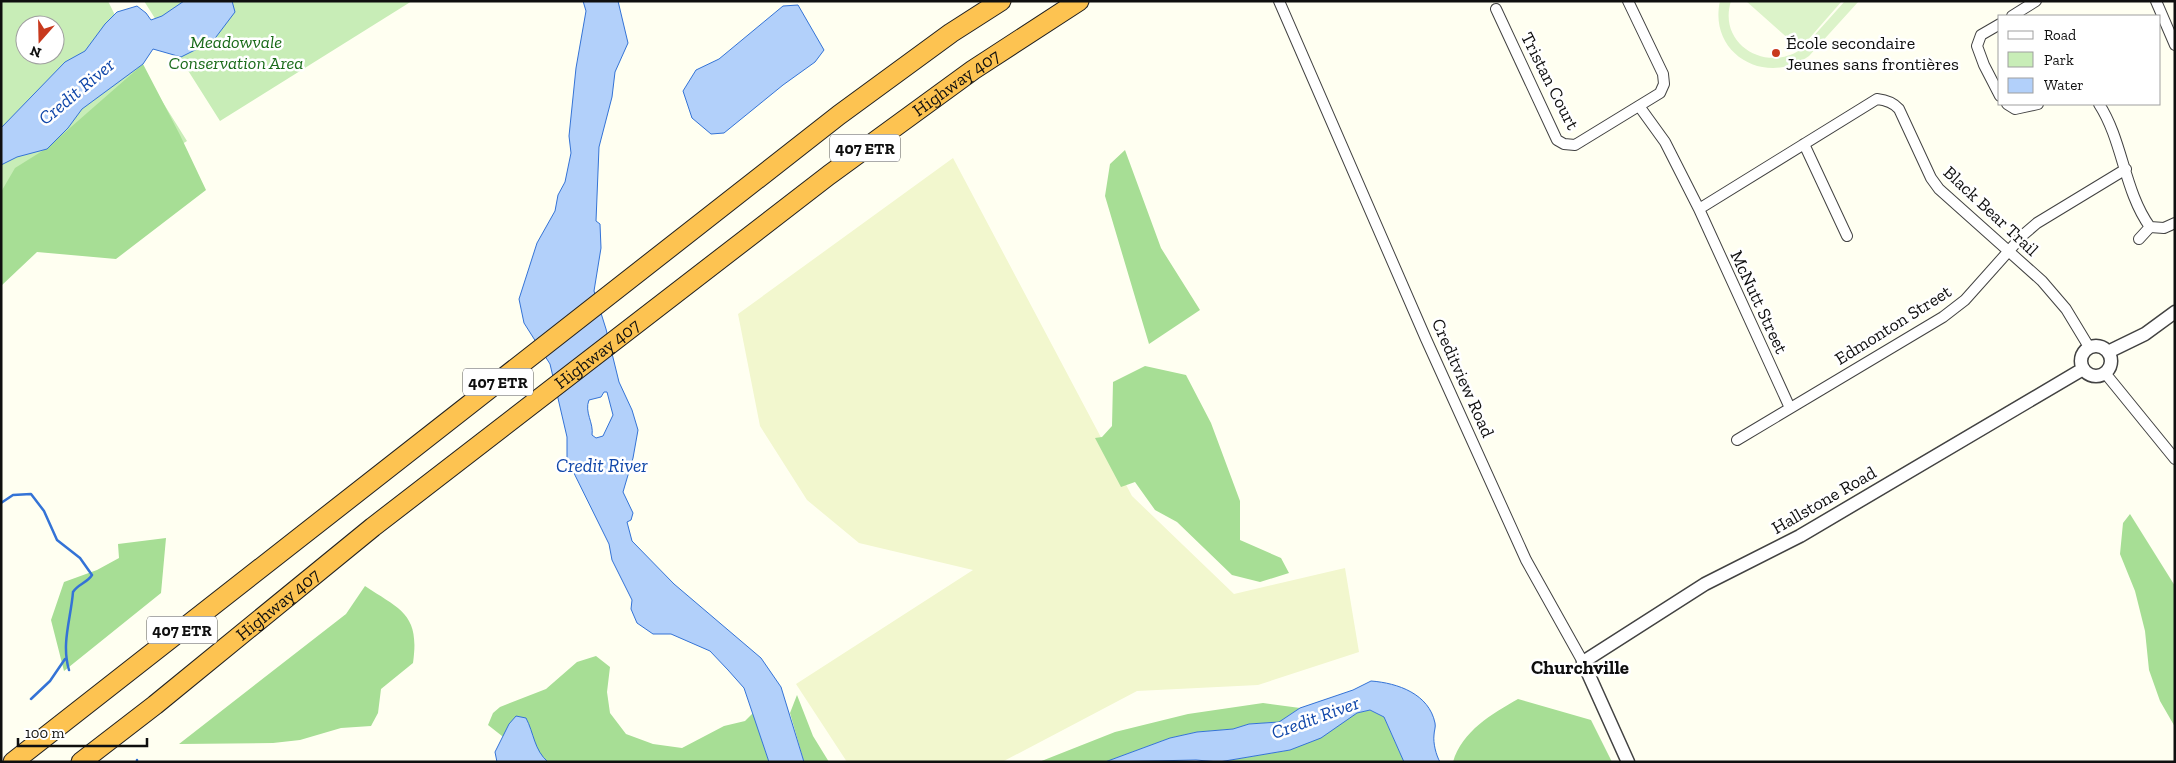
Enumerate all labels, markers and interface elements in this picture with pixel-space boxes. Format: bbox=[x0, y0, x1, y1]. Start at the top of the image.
north arrow bbox=[15, 15, 65, 65]
legend bbox=[1998, 15, 2161, 105]
text: Road bbox=[2044, 26, 2077, 44]
street label: Tristan Court bbox=[1516, 29, 1584, 134]
park label: Meadowvale Conservation Area bbox=[169, 31, 303, 74]
place label: École secondaire Jeunes sans frontières bbox=[1786, 32, 1959, 75]
text: N bbox=[27, 42, 44, 62]
street label: Highway 407 bbox=[908, 44, 1004, 121]
marker: École secondaire Jeunes sans frontières bbox=[1770, 47, 1782, 59]
text: Park bbox=[2044, 51, 2074, 69]
water label: Credit River bbox=[34, 53, 119, 130]
text: Water bbox=[2044, 76, 2084, 94]
road number: 407 ETR bbox=[830, 134, 900, 162]
street label: Black Bear Trail bbox=[1939, 161, 2043, 261]
street label: McNutt Street bbox=[1725, 247, 1793, 357]
street label: Edmonton Street bbox=[1831, 280, 1956, 370]
street label: Highway 407 bbox=[550, 314, 645, 394]
street label: Creditview Road bbox=[1427, 315, 1499, 441]
road number: 407 ETR bbox=[463, 368, 533, 396]
water label: Credit River bbox=[556, 454, 648, 477]
street label: Hallstone Road bbox=[1768, 461, 1880, 539]
street label: Highway 407 bbox=[231, 564, 325, 645]
road number: 407 ETR bbox=[147, 616, 217, 644]
district label: Churchville bbox=[1531, 656, 1629, 679]
water label: Credit River bbox=[1268, 691, 1363, 744]
scale bar bbox=[18, 716, 146, 748]
text: 100 m bbox=[25, 724, 64, 742]

